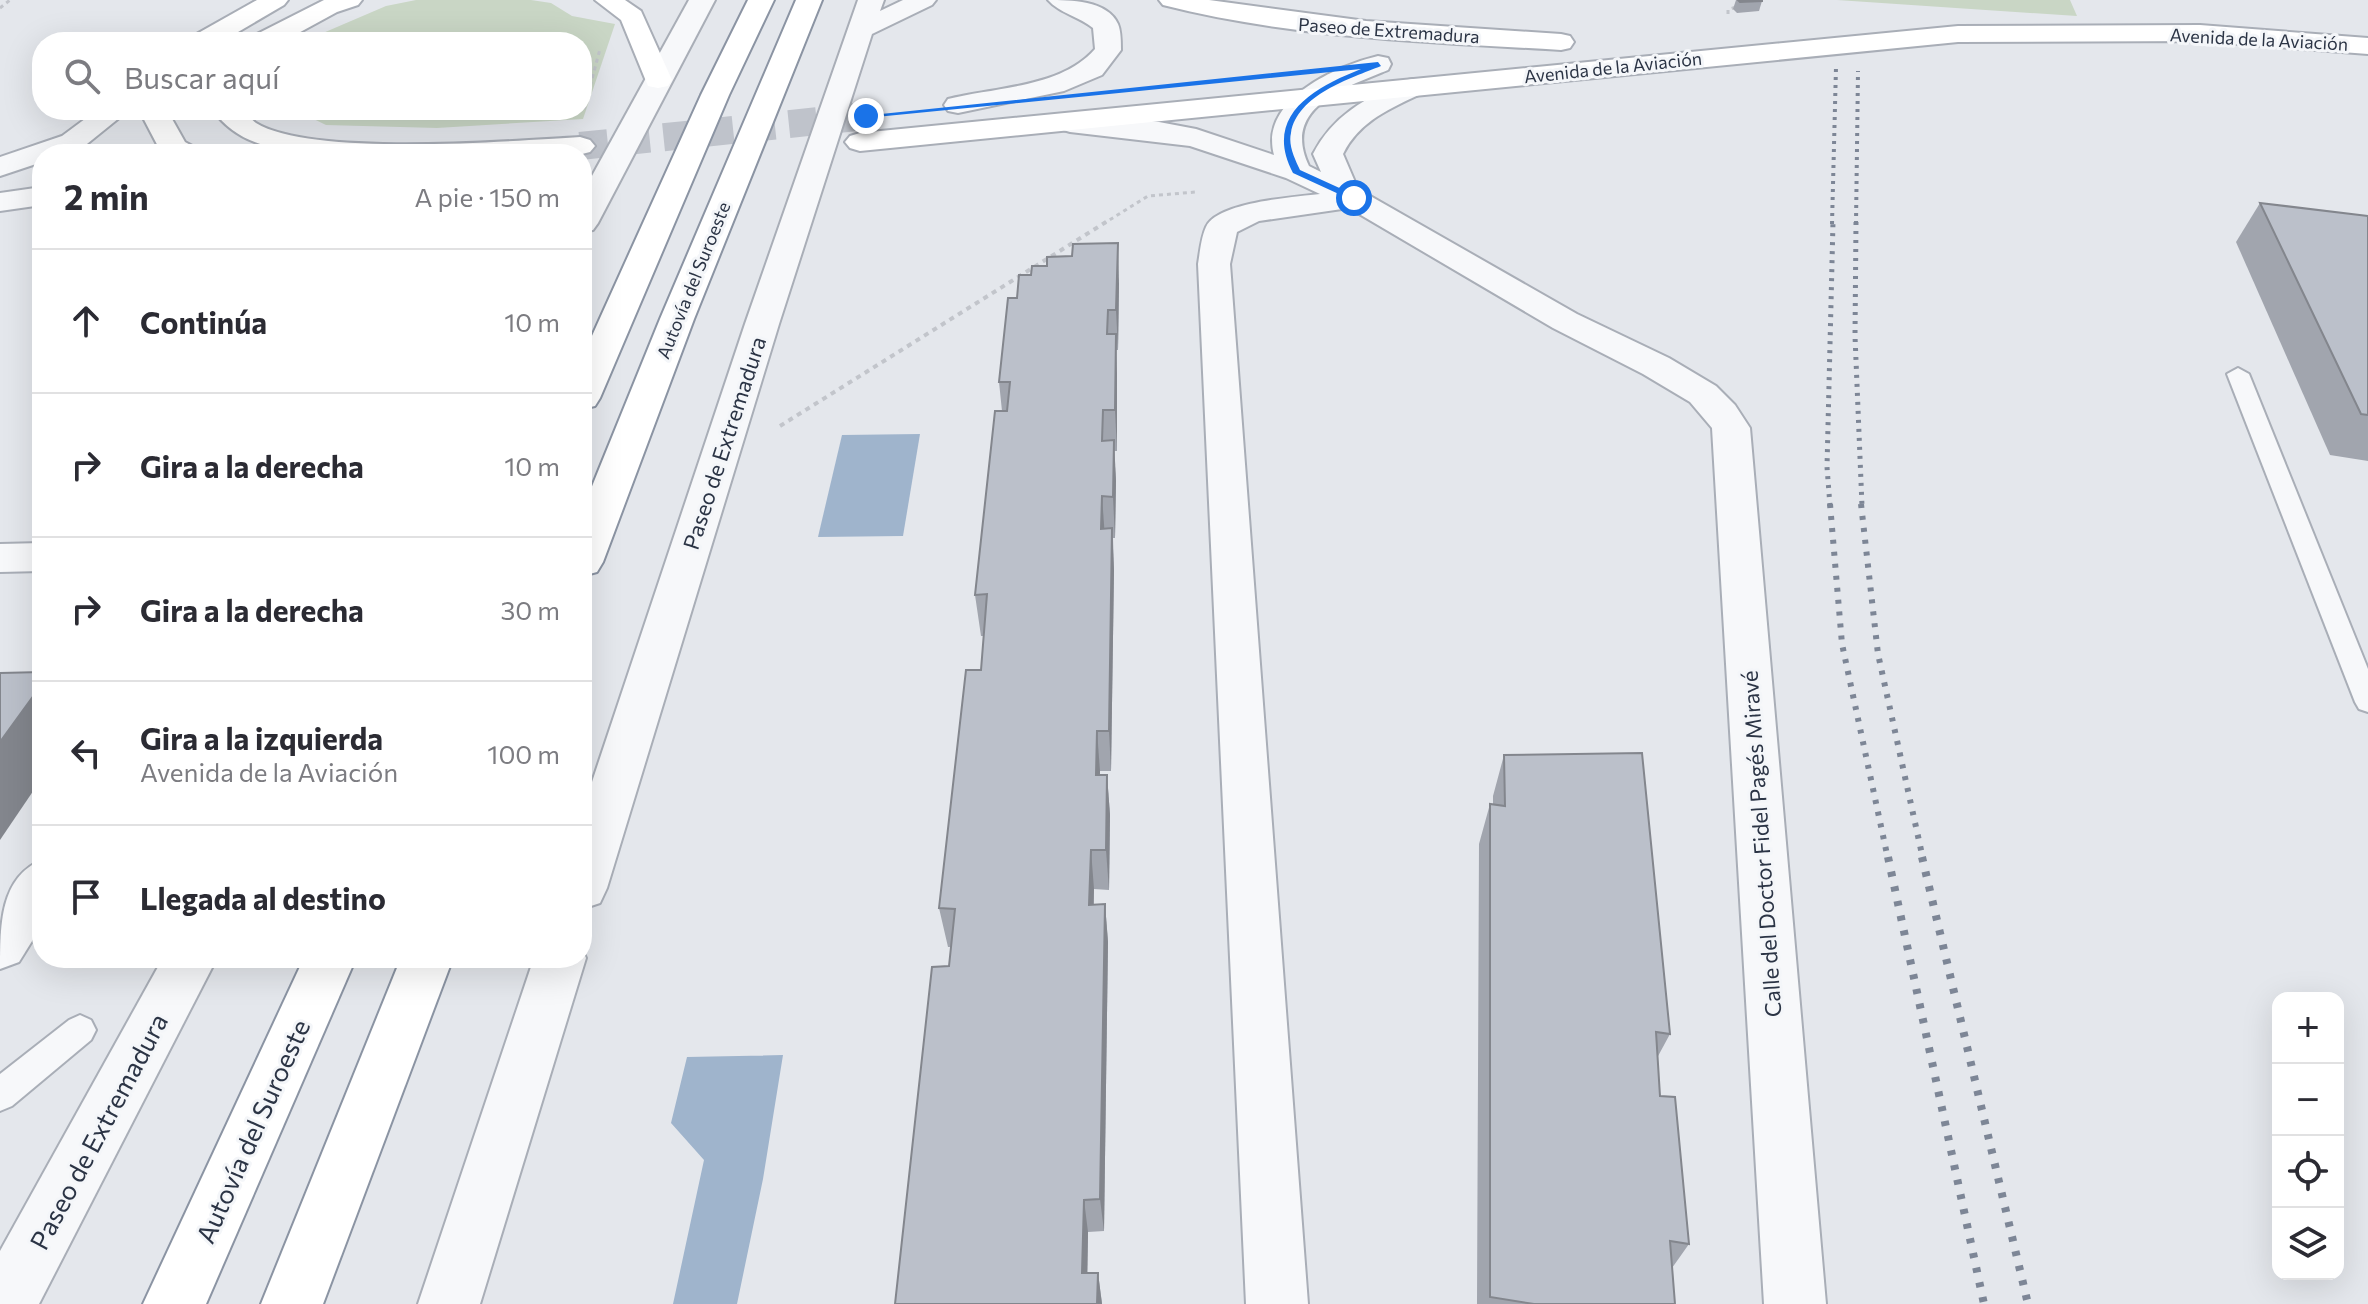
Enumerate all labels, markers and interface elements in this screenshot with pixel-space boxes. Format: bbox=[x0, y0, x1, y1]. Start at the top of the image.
street label: Paseo de Extremadura bbox=[1297, 13, 1481, 47]
street label: Avenida de la Aviación bbox=[2169, 23, 2349, 55]
search box bbox=[32, 32, 592, 120]
street label: Avenida de la Aviación bbox=[1523, 47, 1703, 87]
icon: search bbox=[60, 54, 104, 98]
text: Buscar aquí bbox=[124, 58, 280, 95]
route end bbox=[848, 98, 884, 134]
text: 2 min bbox=[64, 175, 149, 217]
route start bbox=[1336, 180, 1372, 216]
text: A pie · 150 m bbox=[415, 181, 560, 212]
street label: Autovía del Suroeste bbox=[651, 198, 735, 362]
icon: ahead bbox=[64, 299, 108, 343]
text: Continúa bbox=[140, 303, 267, 340]
text: 10 m bbox=[504, 306, 560, 337]
street label: Paseo de Extremadura bbox=[677, 333, 771, 553]
icon: right bbox=[64, 443, 108, 487]
text: Gira a la derecha bbox=[140, 447, 364, 484]
text: 10 m bbox=[504, 450, 560, 481]
icon: right bbox=[64, 587, 108, 631]
text: Gira a la derecha bbox=[140, 591, 364, 628]
text: 30 m bbox=[501, 594, 560, 625]
street label: Calle del Doctor Fidel Pagés Miravé bbox=[1735, 670, 1787, 1018]
text: Gira a la izquierda bbox=[140, 719, 383, 756]
icon: left bbox=[64, 731, 108, 775]
text: 100 m bbox=[487, 738, 560, 769]
text: Avenida de la Aviación bbox=[140, 756, 398, 787]
icon: arrive bbox=[64, 875, 108, 919]
text: Llegada al destino bbox=[140, 879, 386, 916]
map controls bbox=[2272, 992, 2344, 1280]
button: + bbox=[2272, 992, 2344, 1064]
street label: Paseo de Extremadura bbox=[23, 1008, 173, 1254]
street label: Autovía del Suroeste bbox=[189, 1014, 315, 1248]
button: − bbox=[2272, 1064, 2344, 1136]
button: locate bbox=[2272, 1136, 2344, 1208]
button: layers bbox=[2272, 1208, 2344, 1280]

